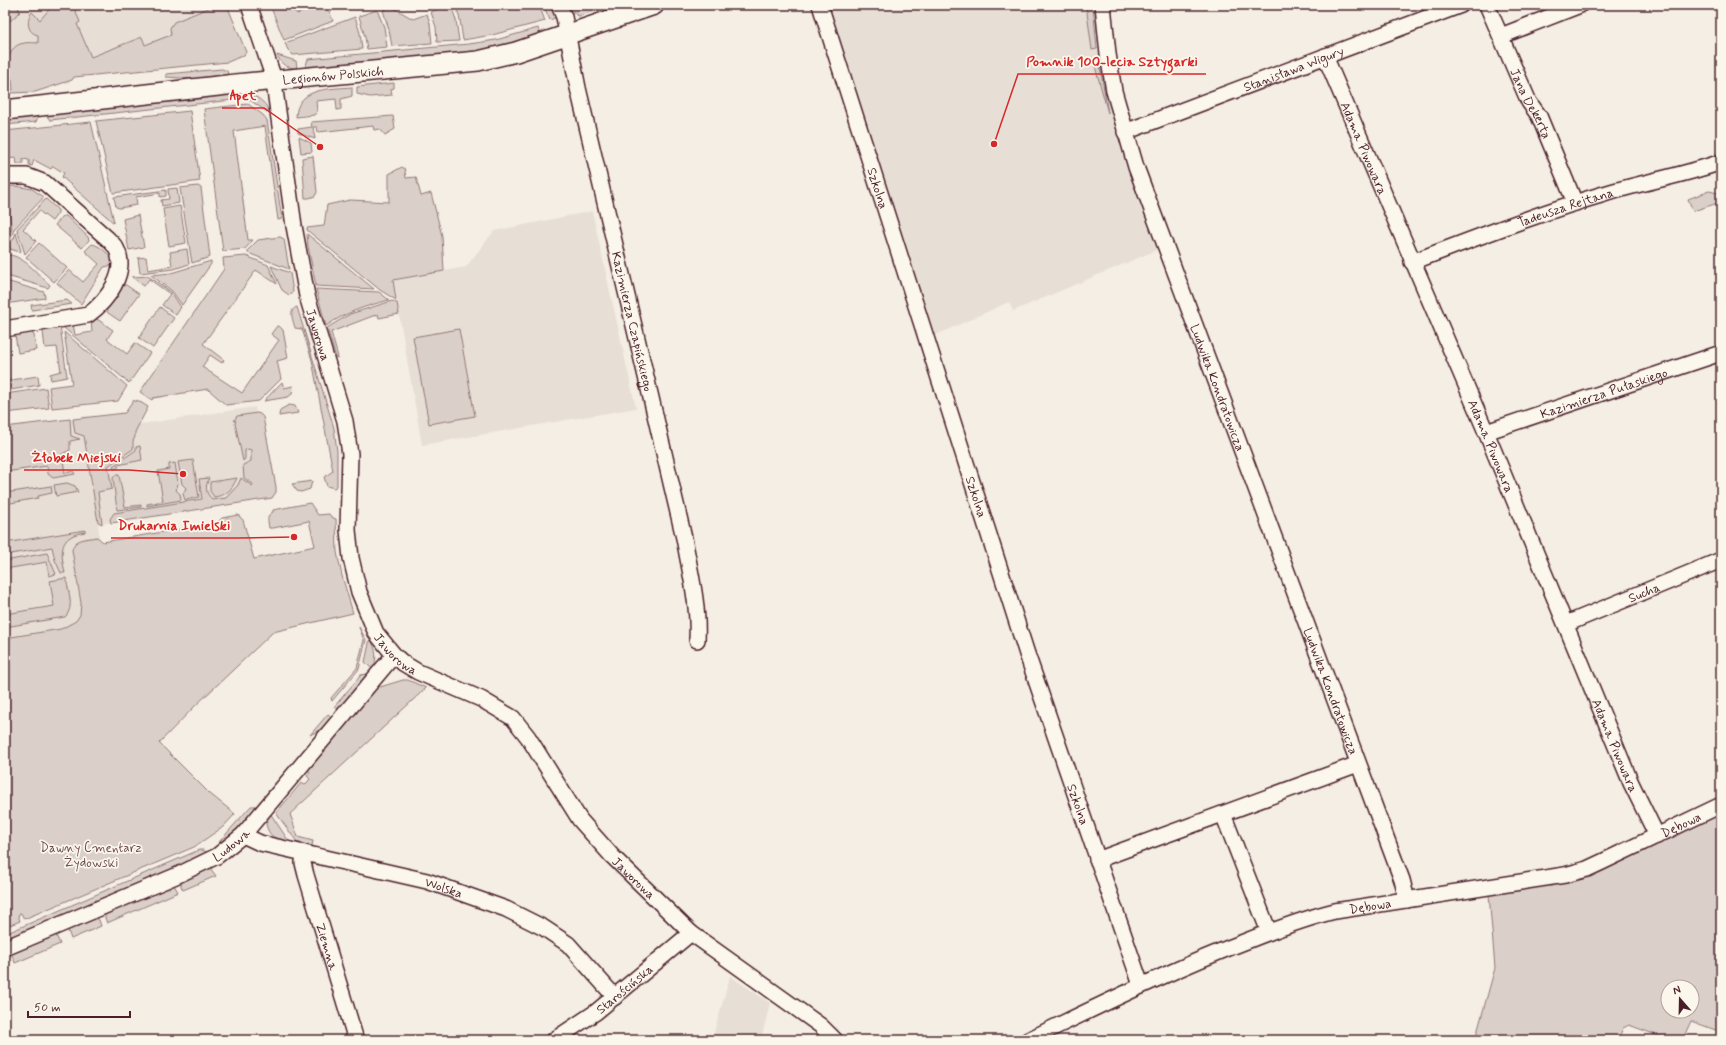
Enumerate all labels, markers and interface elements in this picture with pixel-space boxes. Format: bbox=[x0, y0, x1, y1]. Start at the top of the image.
street label: Stanisława Wigury bbox=[1241, 43, 1347, 96]
callout: Pomnik 100-lecia Sztygarki bbox=[1018, 48, 1206, 74]
text: Pomnik 100-lecia Sztygarki bbox=[1026, 53, 1198, 74]
street label: Legionów Polskich bbox=[282, 63, 385, 90]
street label: Jana Dekerta bbox=[1505, 66, 1554, 142]
callout: Apet bbox=[222, 82, 264, 108]
text: Apet bbox=[230, 87, 257, 107]
street label: Adama Piwowara bbox=[1336, 99, 1390, 198]
street label: Szkolna bbox=[862, 166, 891, 211]
street label: Tadeusza Rejtana bbox=[1516, 185, 1616, 232]
street label: Kazimierza Czapińskiego bbox=[607, 250, 656, 393]
street label: Jaworowa bbox=[301, 307, 333, 364]
street label: Ludwika Kondratowicza bbox=[1185, 322, 1248, 454]
street label: Kazimierza Pułaskiego bbox=[1538, 364, 1670, 423]
street label: Adama Piwowara bbox=[1463, 397, 1517, 496]
callout: Żłobek Miejski bbox=[24, 444, 129, 470]
text: Żłobek Miejski bbox=[31, 449, 121, 468]
street label: Szkolna bbox=[961, 474, 990, 520]
callout: Drukarnia Imielski bbox=[111, 512, 238, 538]
text: Drukarnia Imielski bbox=[118, 517, 230, 535]
street label: Sucha bbox=[1626, 579, 1663, 607]
street label: Ludwika Kondratowicza bbox=[1299, 626, 1361, 757]
street label: Jaworowa bbox=[369, 630, 420, 680]
street label: Adama Piwowara bbox=[1587, 697, 1641, 796]
street label: Szkolna bbox=[1062, 782, 1092, 827]
street label: Dębowa bbox=[1659, 809, 1704, 842]
street label: Ludowa bbox=[210, 826, 255, 867]
park label: Dawny Cmentarz Żydowski bbox=[40, 840, 143, 872]
street label: Jaworowa bbox=[608, 854, 659, 904]
street label: Wolska bbox=[422, 874, 464, 903]
street label: Dębowa bbox=[1348, 895, 1393, 919]
street label: Ziemna bbox=[311, 921, 341, 973]
street label: Starościńska bbox=[593, 961, 657, 1018]
north arrow bbox=[1660, 979, 1700, 1019]
text: N bbox=[1671, 983, 1683, 998]
scale bar bbox=[28, 993, 130, 1019]
text: 50 m bbox=[34, 1000, 61, 1016]

